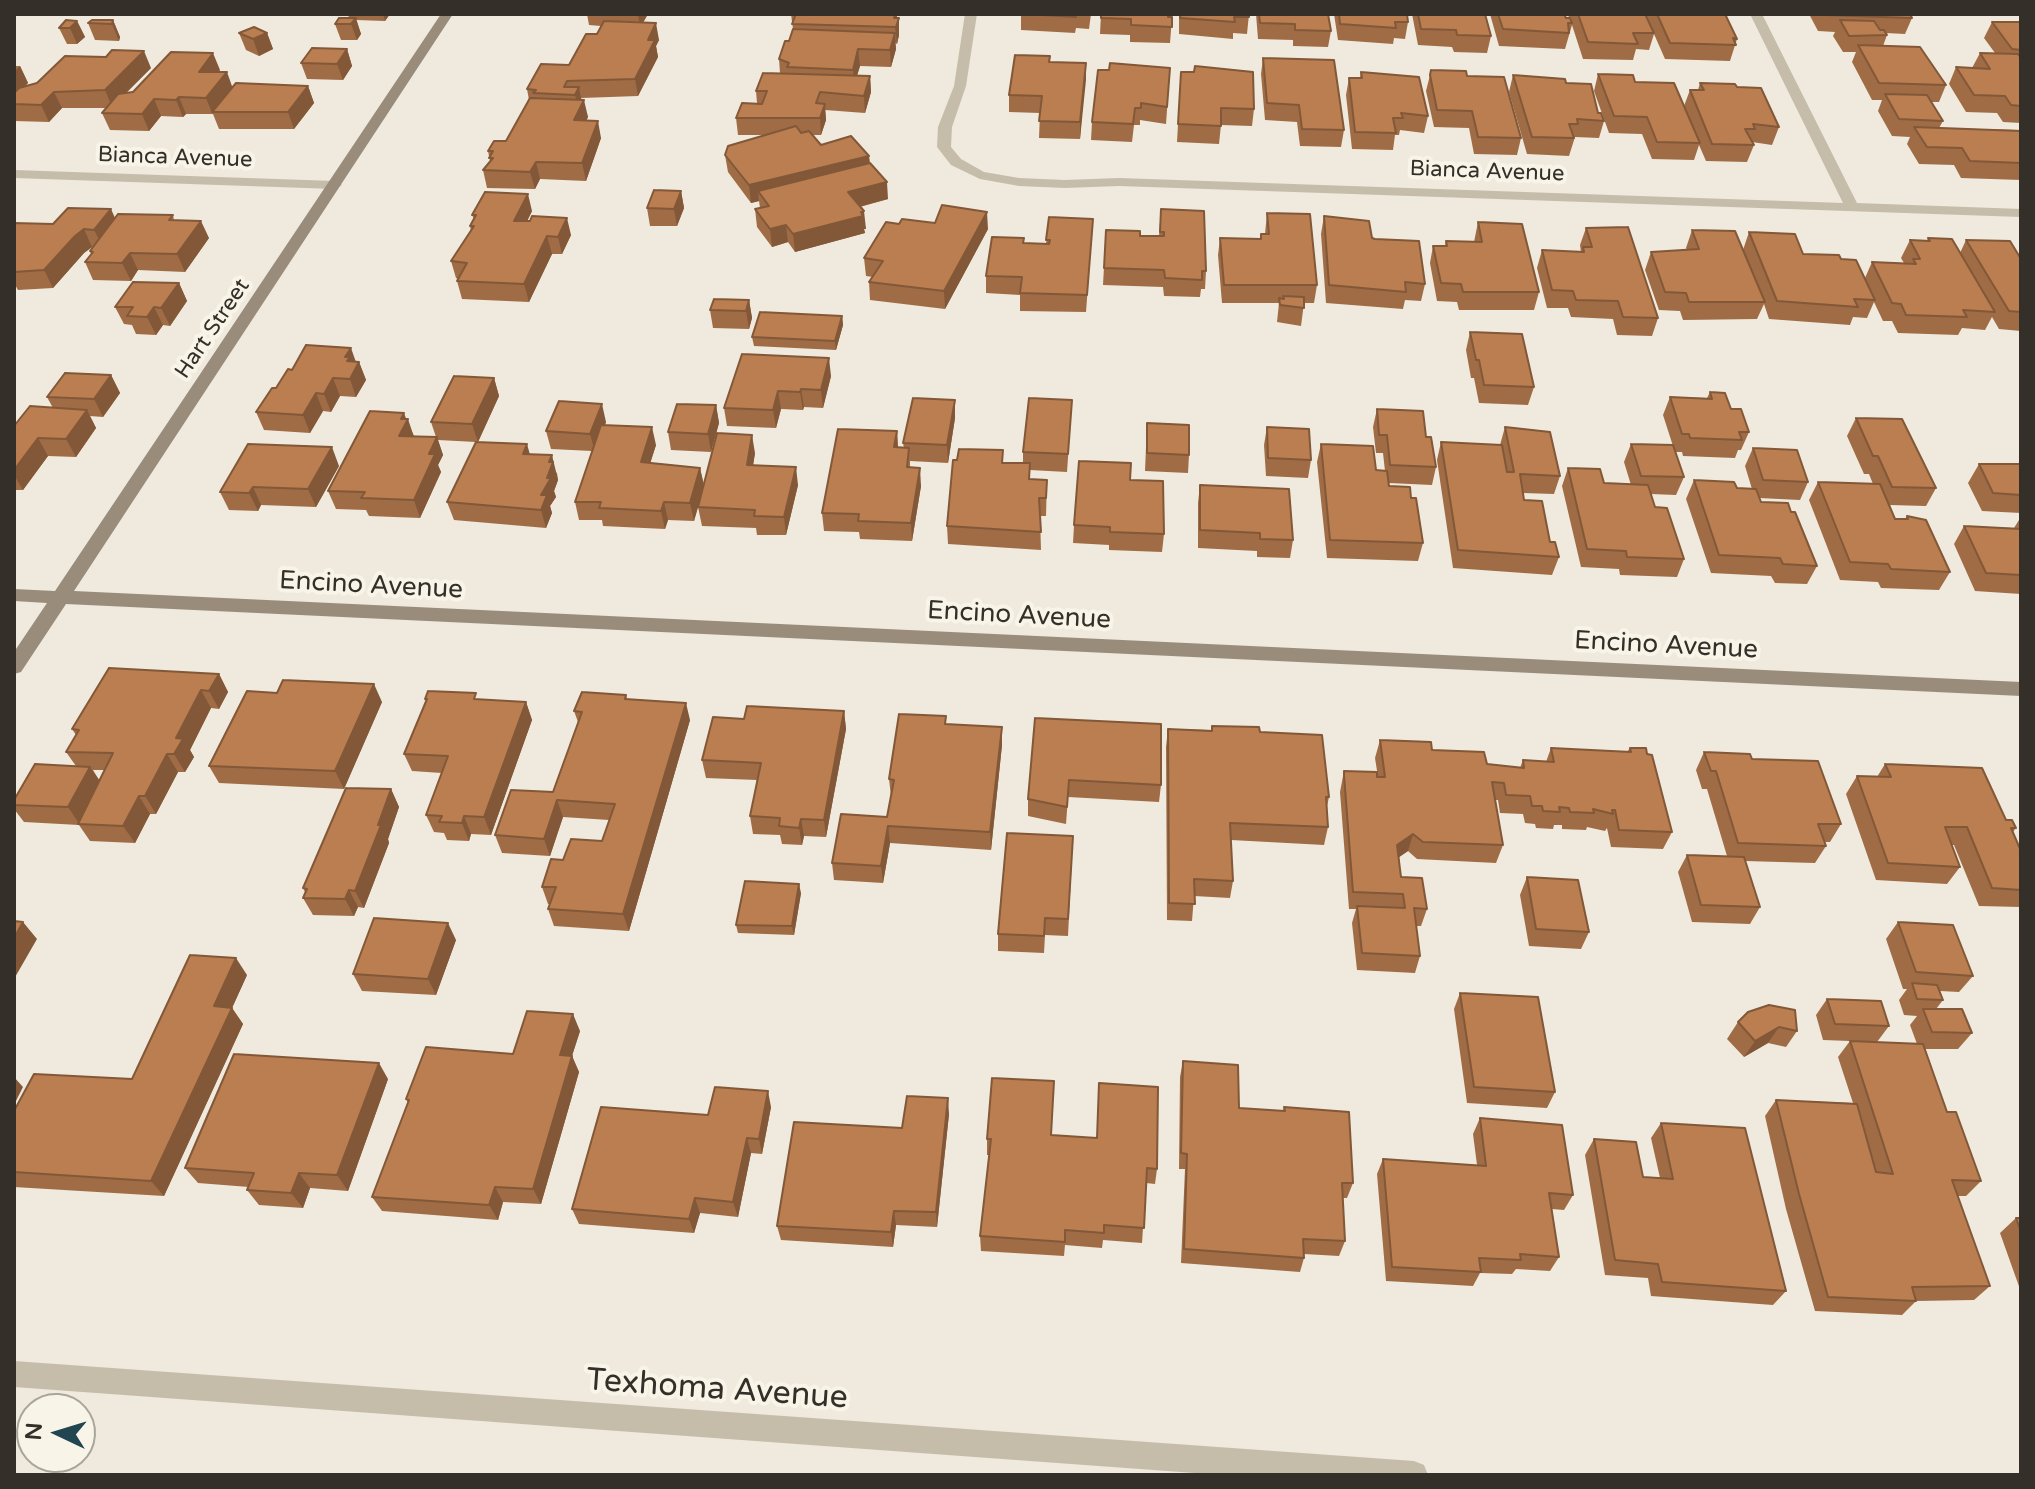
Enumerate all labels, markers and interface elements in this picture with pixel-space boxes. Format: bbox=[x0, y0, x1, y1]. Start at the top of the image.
street label: Bianca Avenue bbox=[97, 142, 253, 174]
street label: Bianca Avenue bbox=[1409, 156, 1565, 188]
street label: Hart Street bbox=[170, 274, 256, 384]
street label: Encino Avenue bbox=[278, 566, 464, 606]
street label: Encino Avenue bbox=[926, 596, 1112, 636]
street label: Encino Avenue bbox=[1573, 626, 1759, 666]
street label: Texhoma Avenue bbox=[585, 1362, 849, 1418]
north arrow bbox=[16, 1393, 96, 1473]
text: N bbox=[20, 1422, 48, 1441]

